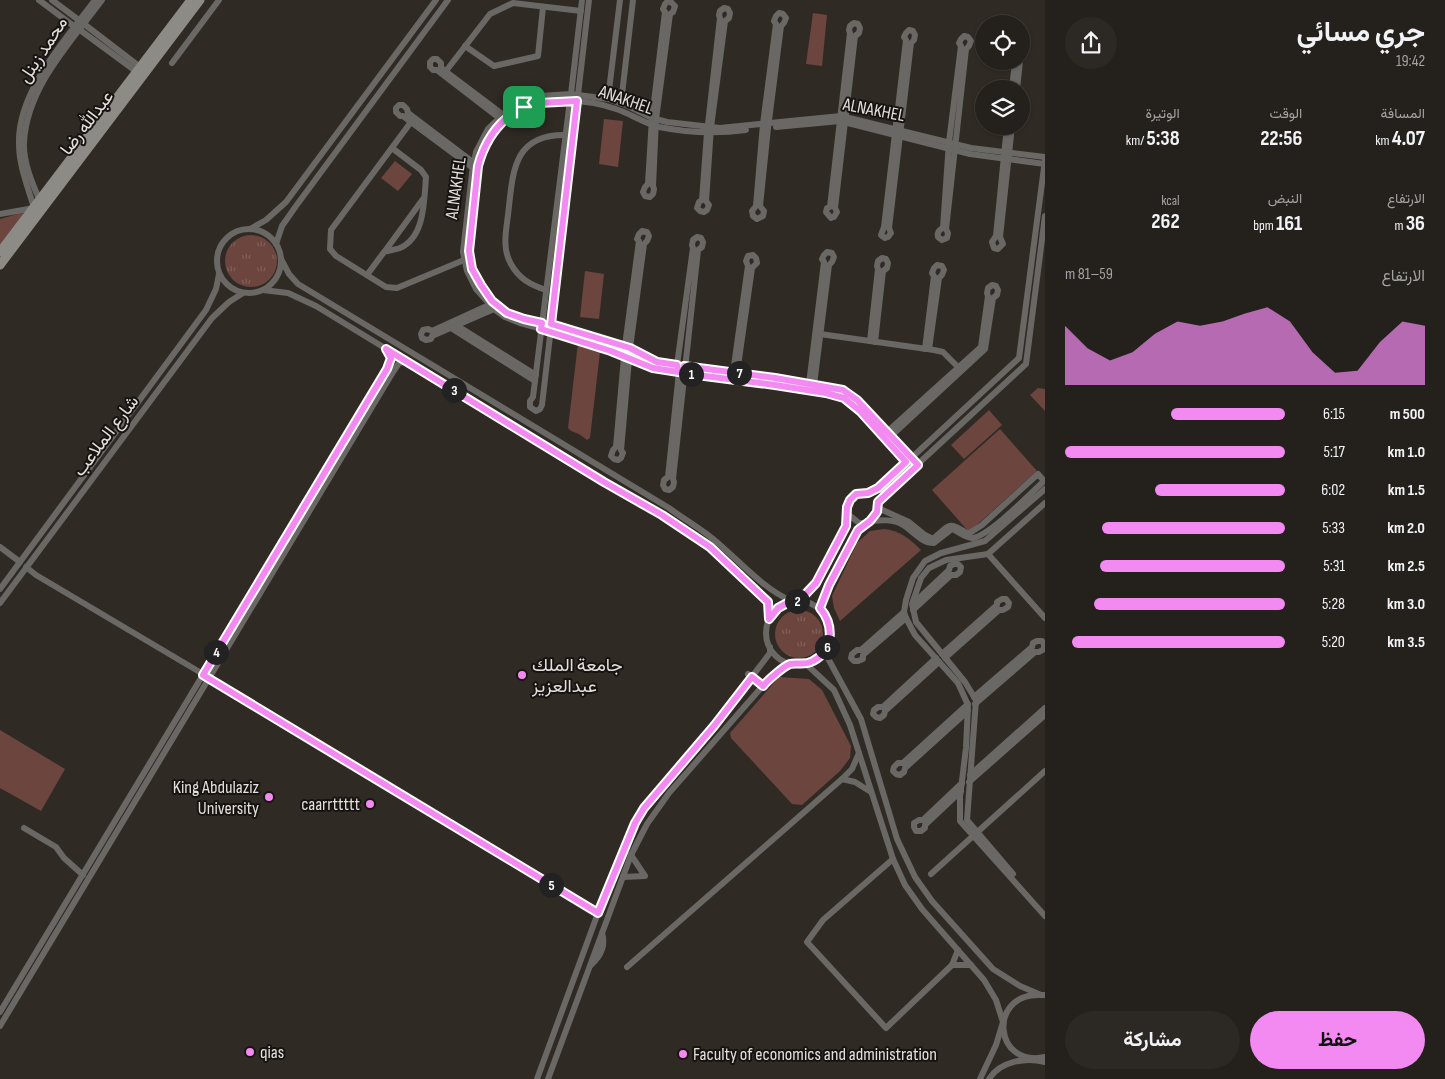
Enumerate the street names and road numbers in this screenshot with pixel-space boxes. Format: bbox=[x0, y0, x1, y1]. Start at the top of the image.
street label: محمد زينل bbox=[14, 13, 72, 87]
street label: ANAKHEL bbox=[595, 81, 656, 119]
street label: عبدالله رضا bbox=[55, 86, 118, 159]
street label: ALNAKHEL bbox=[840, 94, 907, 126]
street label: ALNAKHEL bbox=[441, 155, 471, 221]
street label: شارع الملاعب bbox=[69, 391, 144, 481]

